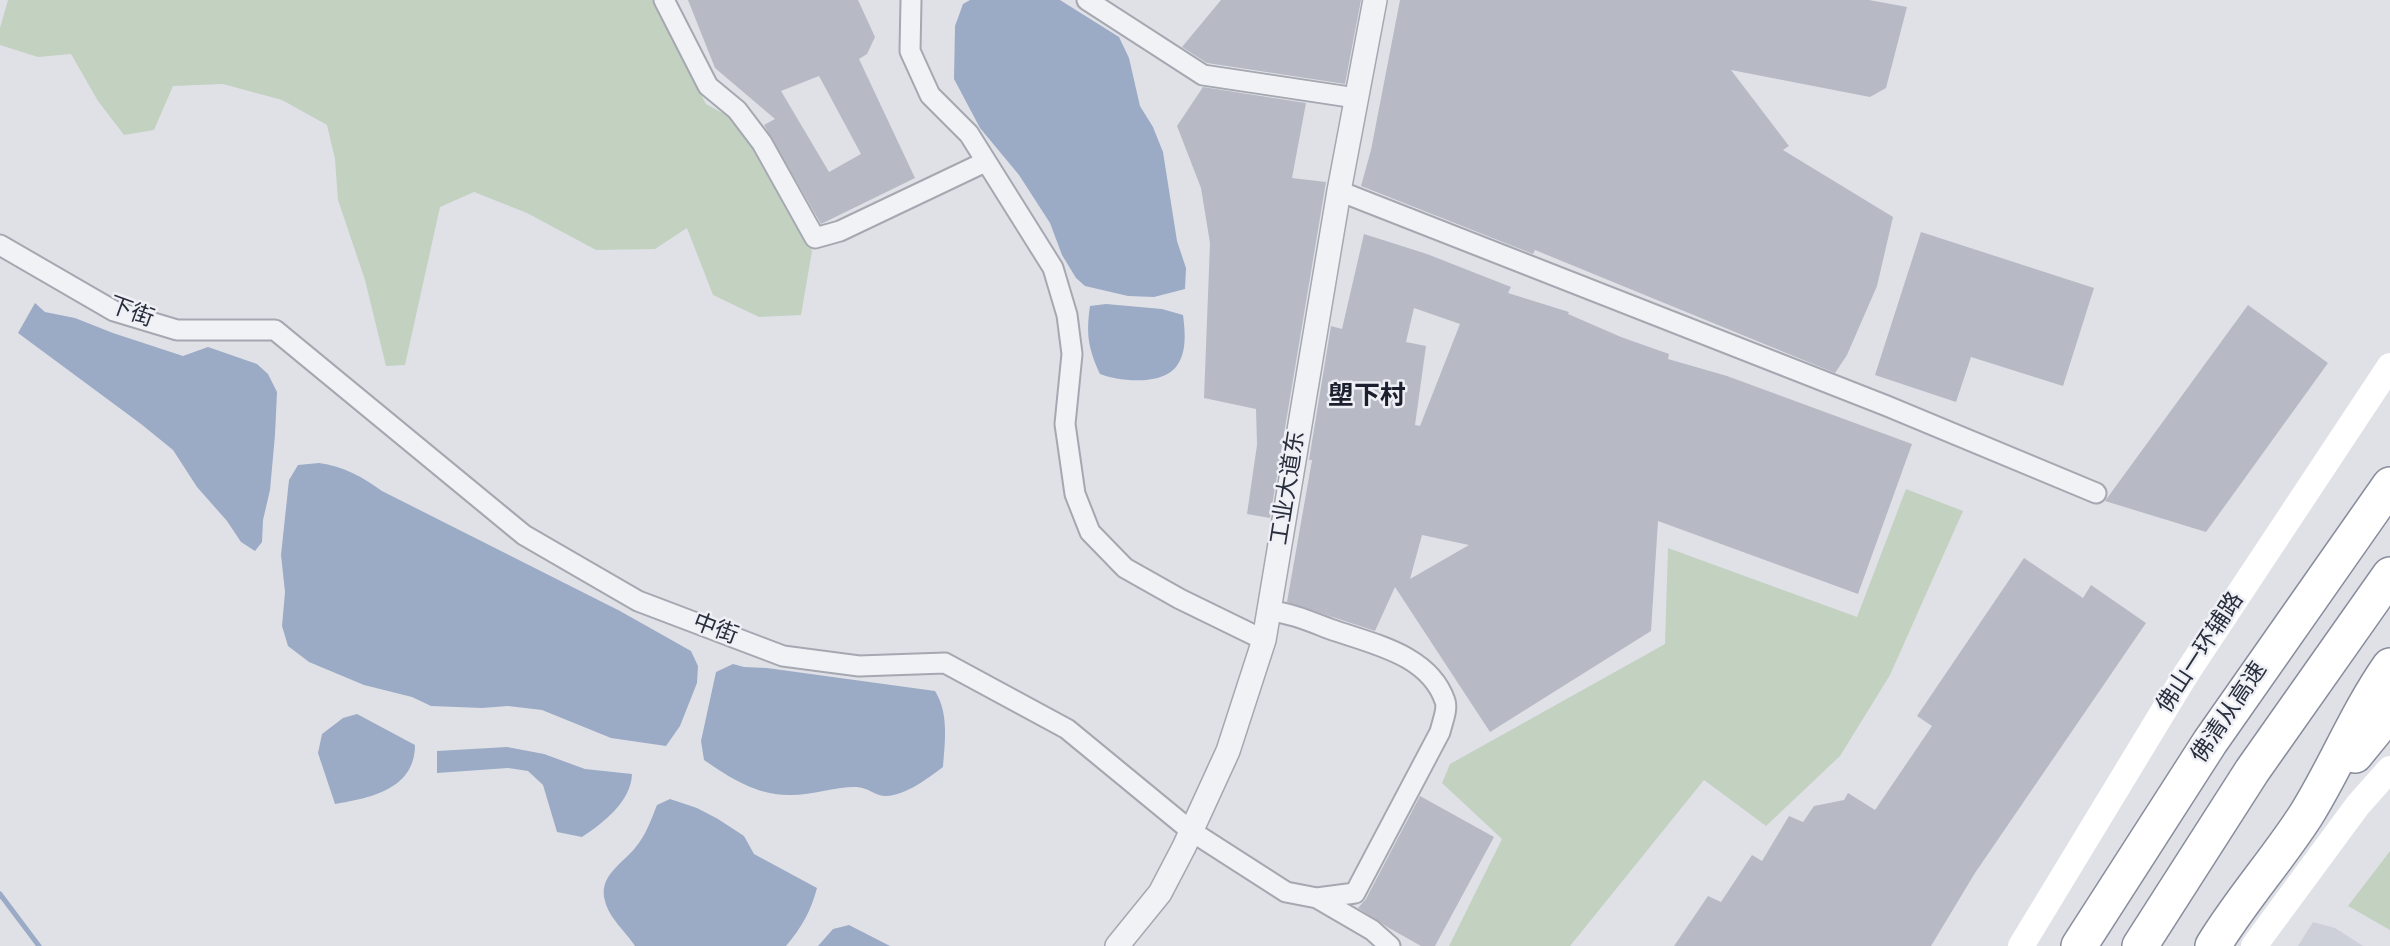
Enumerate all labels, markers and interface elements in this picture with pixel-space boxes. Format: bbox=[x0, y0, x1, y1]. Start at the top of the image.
street label: 下街 bbox=[105, 292, 157, 334]
district label: 塱下村 bbox=[1328, 381, 1406, 413]
street label: 工业大道东 bbox=[1266, 429, 1312, 547]
street label: 佛山一环辅路 bbox=[2152, 588, 2250, 718]
street label: 中街 bbox=[689, 609, 741, 651]
street label: 佛清从高速 bbox=[2186, 658, 2274, 768]

